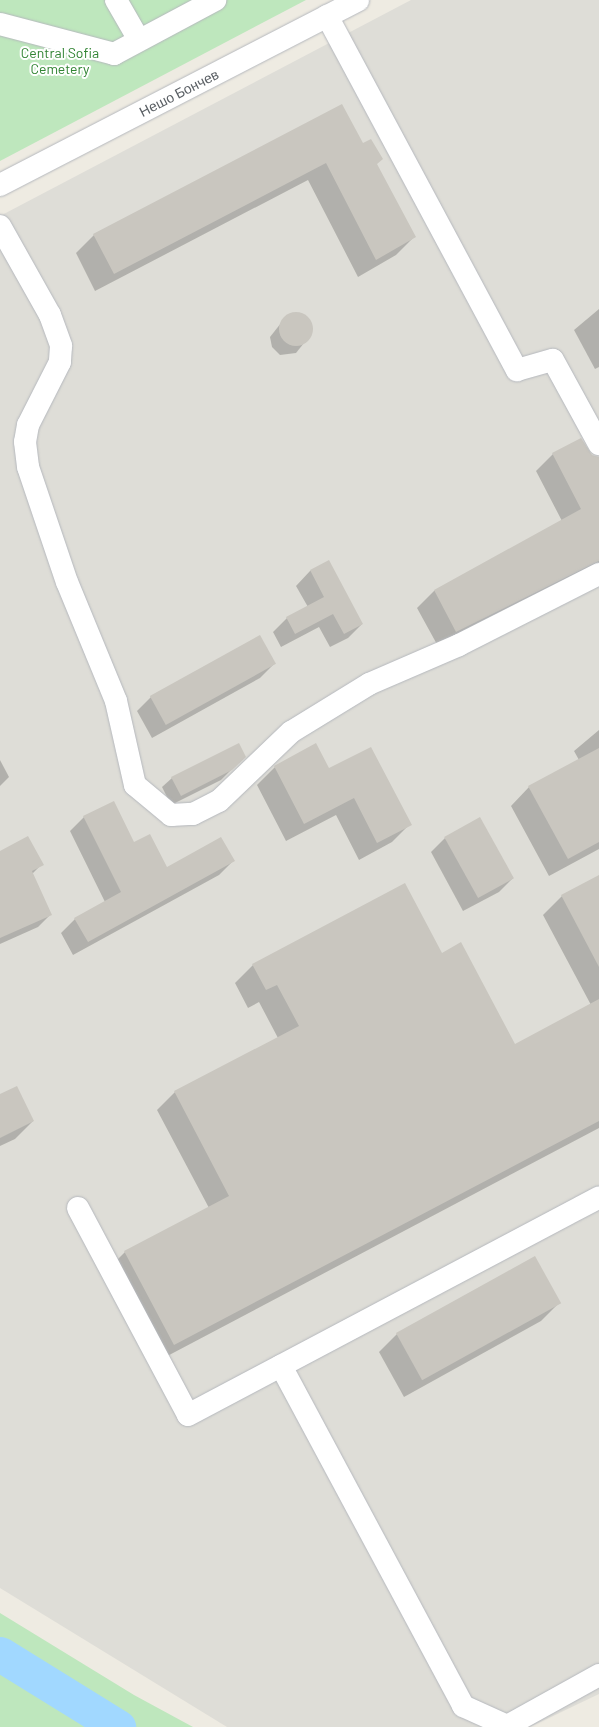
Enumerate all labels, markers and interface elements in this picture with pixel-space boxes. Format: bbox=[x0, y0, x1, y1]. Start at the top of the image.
park label: Central Sofia Cemetery bbox=[21, 45, 99, 78]
street label: Нешо Бончев bbox=[136, 66, 222, 120]

